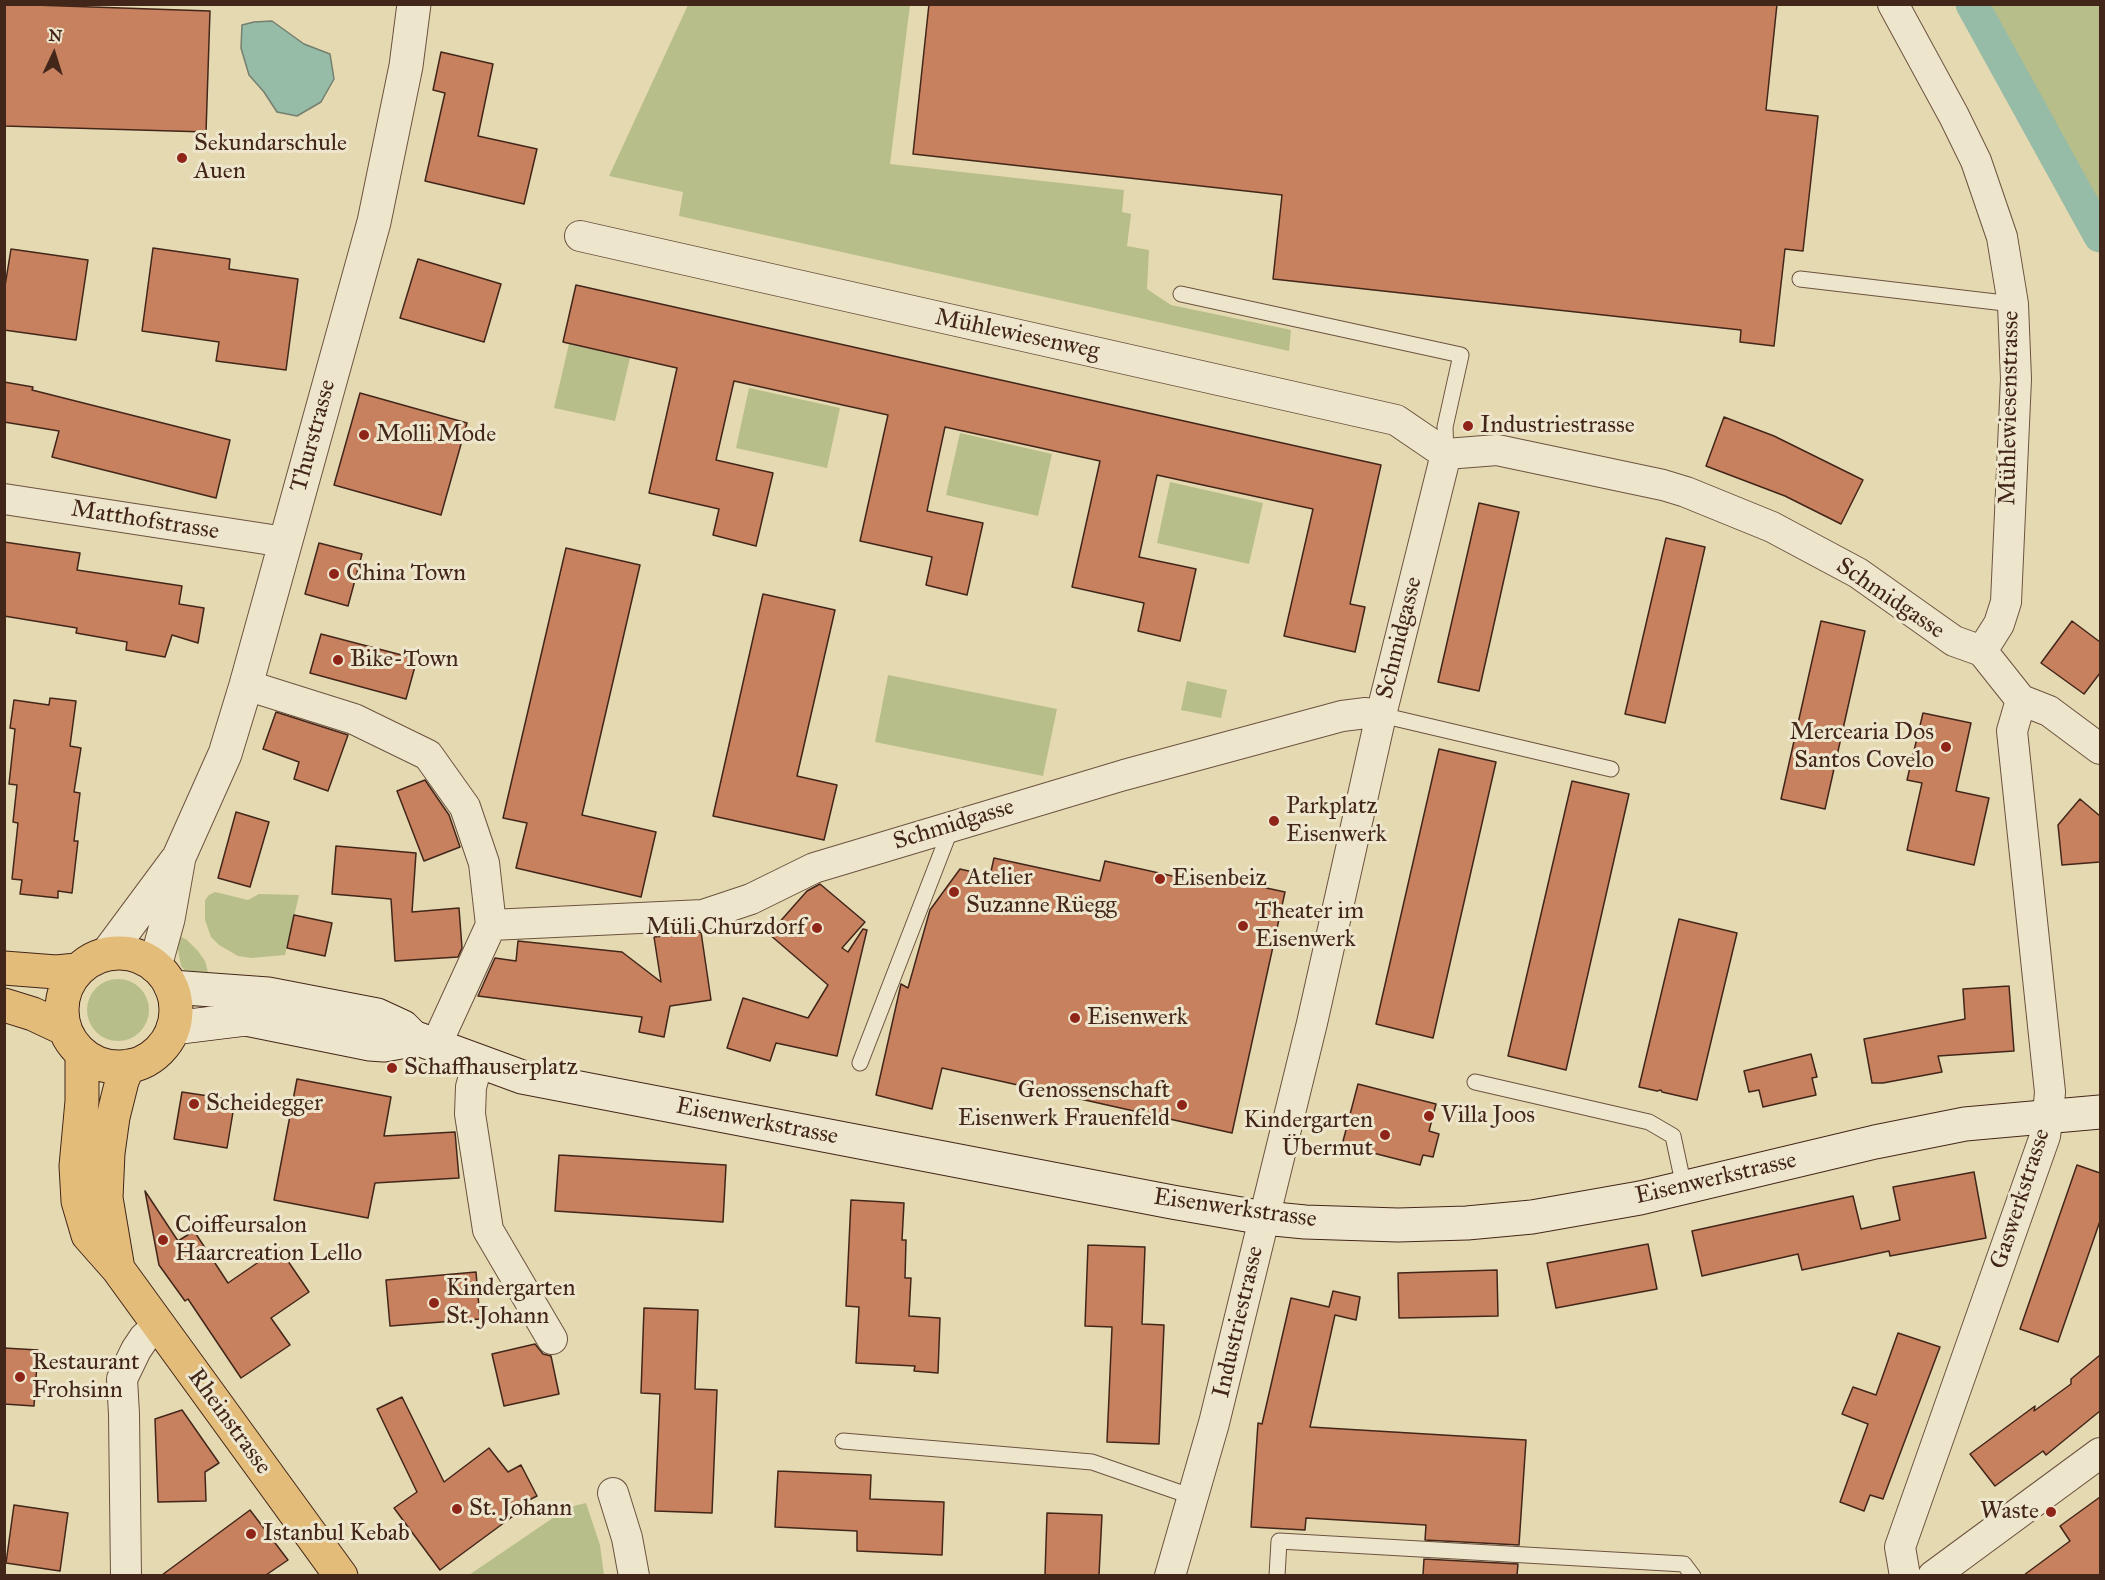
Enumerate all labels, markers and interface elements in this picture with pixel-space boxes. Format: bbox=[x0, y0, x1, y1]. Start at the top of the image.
north arrow bbox=[24, 24, 84, 84]
text: N bbox=[48, 26, 63, 45]
place label: Sekundarschule Auen bbox=[194, 130, 347, 186]
marker: Sekundarschule Auen bbox=[175, 151, 189, 165]
street label: Mühlewiesenweg bbox=[932, 304, 1102, 366]
street label: Mühlewiesenstrasse bbox=[1994, 310, 2026, 506]
street label: Thurstrasse bbox=[285, 377, 343, 495]
place label: Industriestrasse bbox=[1480, 412, 1635, 440]
marker: Industriestrasse bbox=[1461, 419, 1475, 433]
place label: Molli Mode bbox=[376, 421, 496, 449]
marker: Molli Mode bbox=[357, 428, 371, 442]
street label: Matthofstrasse bbox=[69, 495, 221, 547]
street label: Schmidgasse bbox=[1830, 552, 1950, 646]
place label: China Town bbox=[346, 560, 466, 588]
marker: China Town bbox=[327, 567, 341, 581]
street label: Schmidgasse bbox=[1371, 574, 1429, 702]
place label: Bike-Town bbox=[350, 646, 458, 674]
marker: Bike-Town bbox=[331, 653, 345, 667]
place label: Mercearia Dos Santos Covelo bbox=[1789, 719, 1934, 775]
marker: Mercearia Dos Santos Covelo bbox=[1939, 740, 1953, 754]
street label: Schmidgasse bbox=[890, 793, 1018, 857]
place label: Parkplatz Eisenwerk bbox=[1286, 793, 1387, 849]
marker: Parkplatz Eisenwerk bbox=[1267, 814, 1281, 828]
place label: Atelier Suzanne Rüegg bbox=[966, 864, 1117, 920]
place label: Eisenbeiz bbox=[1172, 865, 1267, 893]
marker: Eisenbeiz bbox=[1153, 872, 1167, 886]
marker: Atelier Suzanne Rüegg bbox=[947, 885, 961, 899]
place label: Theater im Eisenwerk bbox=[1255, 898, 1364, 954]
place label: Müli Churzdorf bbox=[646, 914, 805, 942]
marker: Theater im Eisenwerk bbox=[1236, 919, 1250, 933]
marker: Müli Churzdorf bbox=[810, 921, 824, 935]
place label: Eisenwerk bbox=[1087, 1004, 1188, 1032]
marker: Eisenwerk bbox=[1068, 1011, 1082, 1025]
place label: Schaffhauserplatz bbox=[404, 1054, 578, 1082]
marker: Schaffhauserplatz bbox=[385, 1061, 399, 1075]
place label: Genossenschaft Eisenwerk Frauenfeld bbox=[958, 1077, 1170, 1133]
place label: Scheidegger bbox=[206, 1090, 323, 1118]
street label: Eisenwerkstrasse bbox=[673, 1092, 841, 1152]
marker: Scheidegger bbox=[187, 1097, 201, 1111]
marker: Genossenschaft Eisenwerk Frauenfeld bbox=[1175, 1098, 1189, 1112]
place label: Villa Joos bbox=[1441, 1102, 1535, 1130]
place label: Kindergarten Übermut bbox=[1244, 1107, 1373, 1163]
marker: Villa Joos bbox=[1422, 1109, 1436, 1123]
street label: Gaswerkstrasse bbox=[1985, 1125, 2057, 1273]
marker: Kindergarten Übermut bbox=[1378, 1128, 1392, 1142]
street label: Eisenwerkstrasse bbox=[1633, 1146, 1799, 1212]
street label: Eisenwerkstrasse bbox=[1151, 1183, 1319, 1235]
place label: Coiffeursalon Haarcreation Lello bbox=[175, 1212, 362, 1268]
marker: Coiffeursalon Haarcreation Lello bbox=[156, 1233, 170, 1247]
street label: Industriestrasse bbox=[1208, 1243, 1270, 1401]
place label: Kindergarten St. Johann bbox=[446, 1275, 575, 1331]
marker: Kindergarten St. Johann bbox=[427, 1296, 441, 1310]
place label: Restaurant Frohsinn bbox=[32, 1349, 139, 1405]
street label: Rheinstrasse bbox=[181, 1364, 277, 1480]
marker: Restaurant Frohsinn bbox=[13, 1370, 27, 1384]
place label: St. Johann bbox=[469, 1495, 572, 1523]
place label: Waste bbox=[1980, 1498, 2039, 1526]
marker: St. Johann bbox=[450, 1502, 464, 1516]
marker: Waste bbox=[2044, 1505, 2058, 1519]
place label: Istanbul Kebab bbox=[263, 1520, 410, 1548]
marker: Istanbul Kebab bbox=[244, 1527, 258, 1541]

